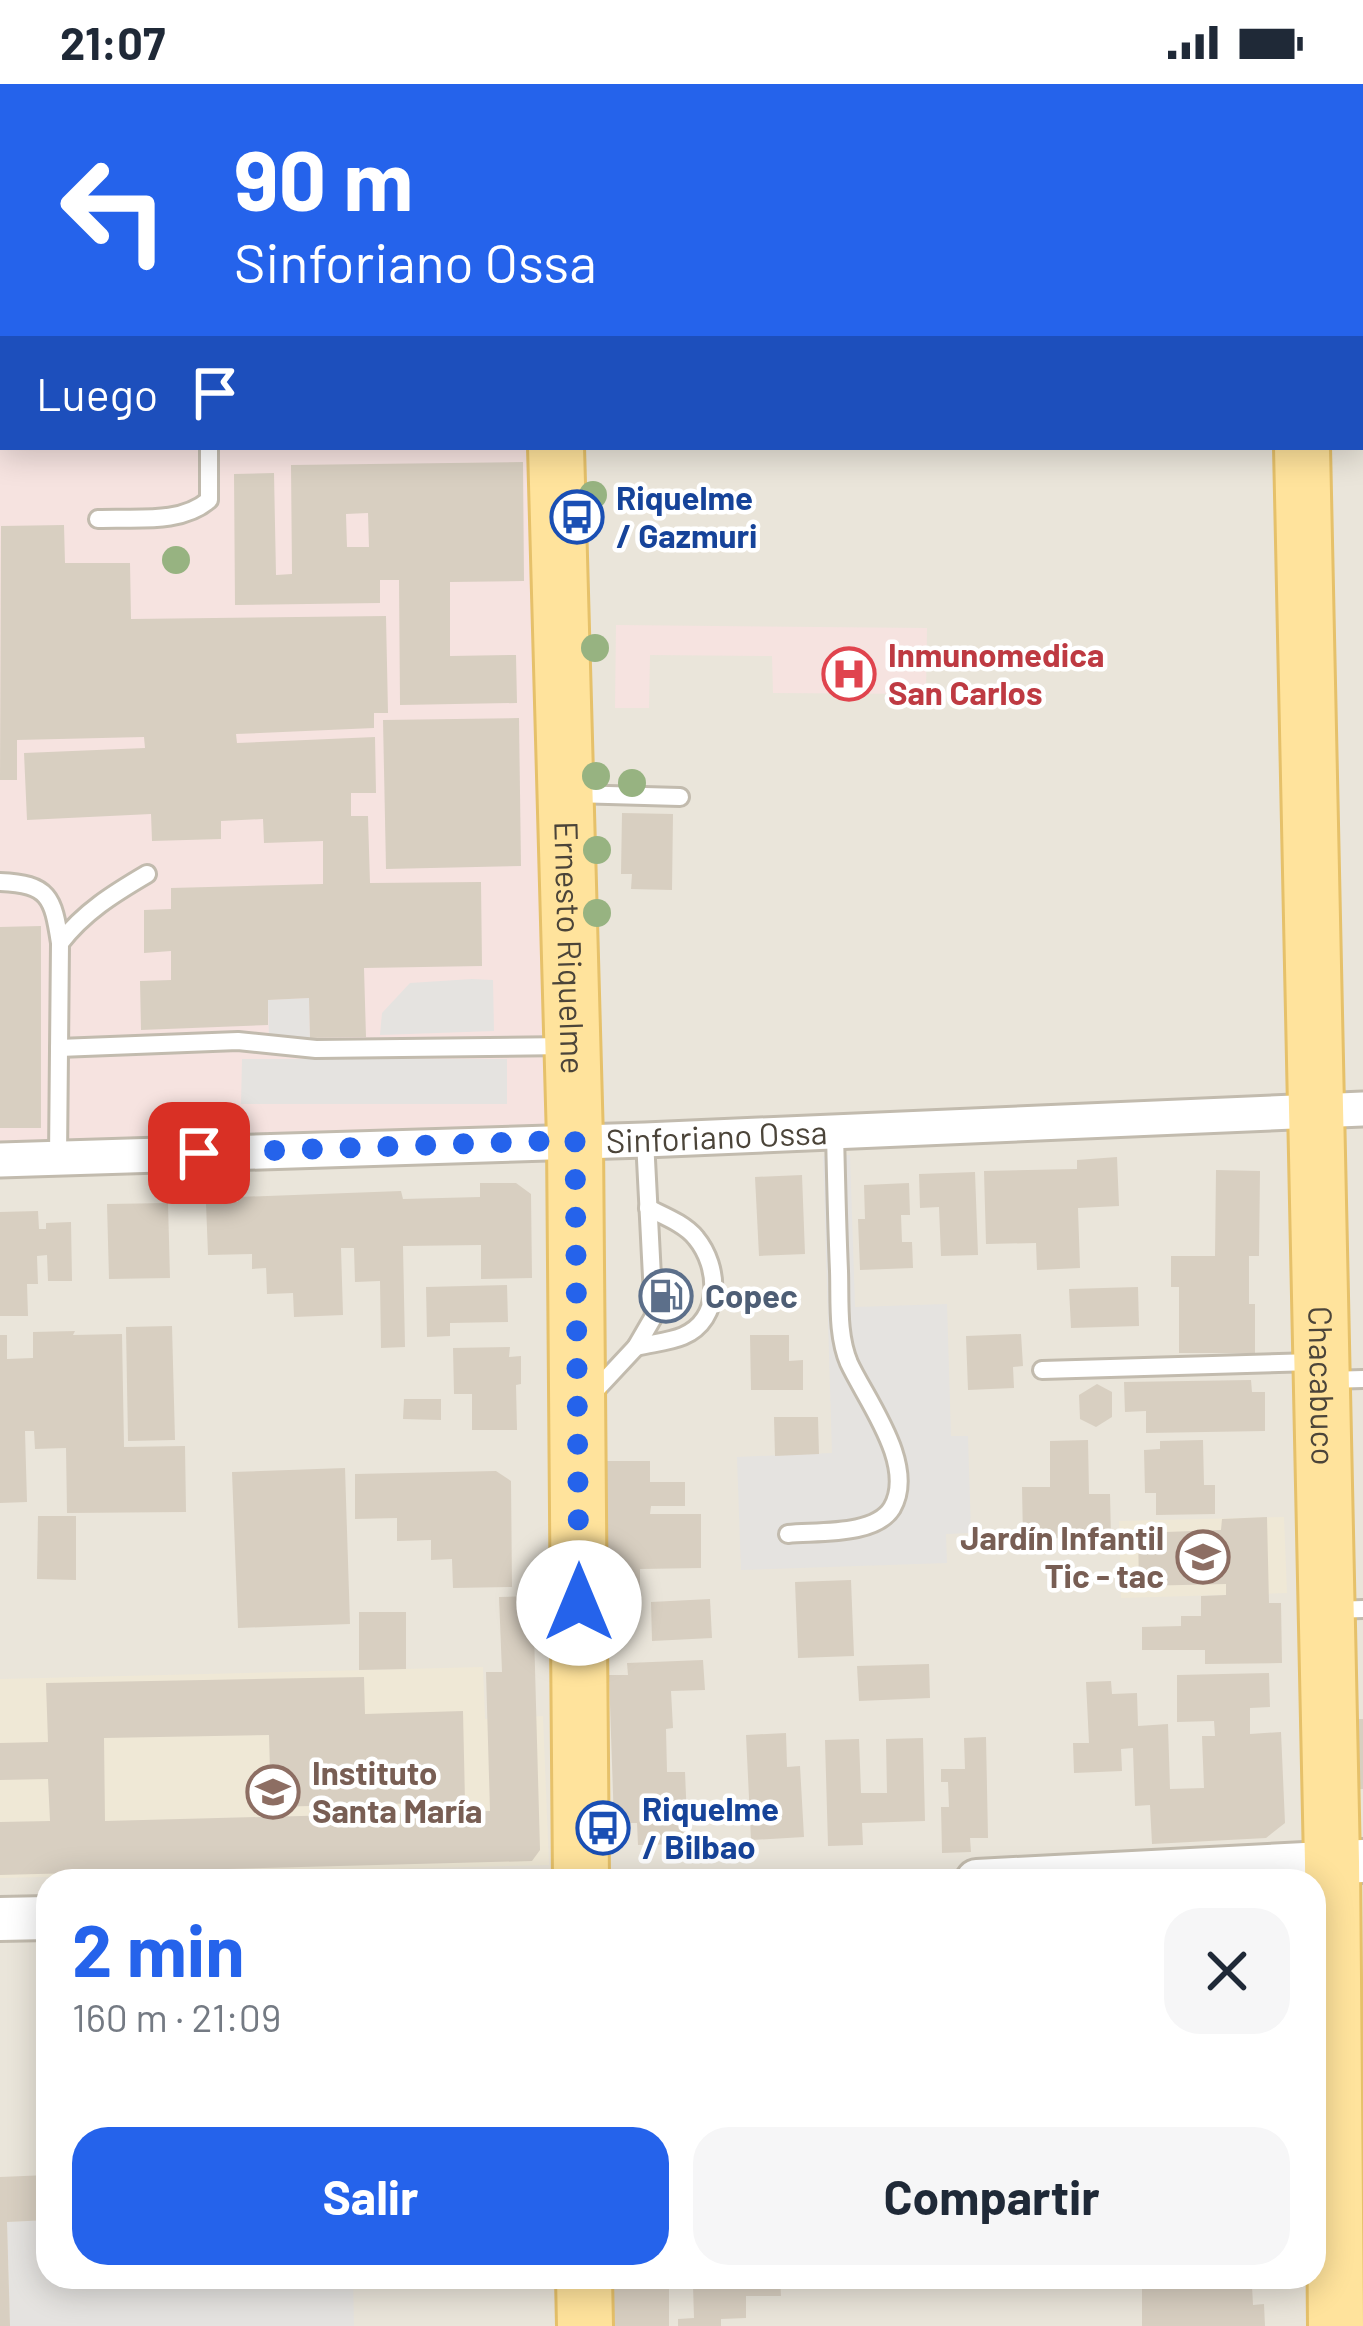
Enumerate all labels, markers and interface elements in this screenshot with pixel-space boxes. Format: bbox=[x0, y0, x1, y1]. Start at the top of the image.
text: 21:07 bbox=[60, 15, 165, 69]
text: 90 m bbox=[234, 127, 413, 228]
icon: left bbox=[36, 132, 192, 288]
text: Sinforiano Ossa bbox=[234, 229, 597, 294]
icon: arrive bbox=[182, 360, 248, 426]
text: Luego bbox=[36, 366, 158, 420]
place label: Riquelme / Gazmuri bbox=[616, 477, 758, 555]
bus stop icon: Riquelme / Gazmuri bbox=[549, 489, 605, 545]
place label: Inmunomedica San Carlos bbox=[888, 634, 1104, 712]
hospital icon: Inmunomedica San Carlos bbox=[821, 646, 877, 702]
street label: Ernesto Riquelme bbox=[547, 821, 594, 1075]
pin bbox=[148, 1102, 250, 1204]
street label: Sinforiano Ossa bbox=[605, 1111, 828, 1160]
icon: arrive bbox=[166, 1120, 232, 1186]
fuel station icon: Copec bbox=[638, 1268, 694, 1324]
place label: Copec bbox=[705, 1275, 798, 1315]
street label: Chacabuco bbox=[1301, 1306, 1345, 1466]
place label: Jardín Infantil Tic - tac bbox=[960, 1517, 1164, 1595]
school or university icon: Jardín Infantil Tic - tac bbox=[1175, 1529, 1231, 1585]
position arrow bbox=[516, 1540, 642, 1666]
place label: Instituto Santa María bbox=[312, 1752, 482, 1830]
school or university icon: Instituto Santa María bbox=[245, 1764, 301, 1820]
place label: Riquelme / Bilbao bbox=[642, 1788, 779, 1866]
bus stop icon: Riquelme / Bilbao bbox=[575, 1800, 631, 1856]
text: 2 min bbox=[72, 1905, 245, 1991]
button: close bbox=[1164, 1908, 1290, 2034]
text: 160 m · 21:09 bbox=[72, 1993, 281, 2040]
button: Salir bbox=[72, 2127, 669, 2265]
button: Compartir bbox=[693, 2127, 1290, 2265]

